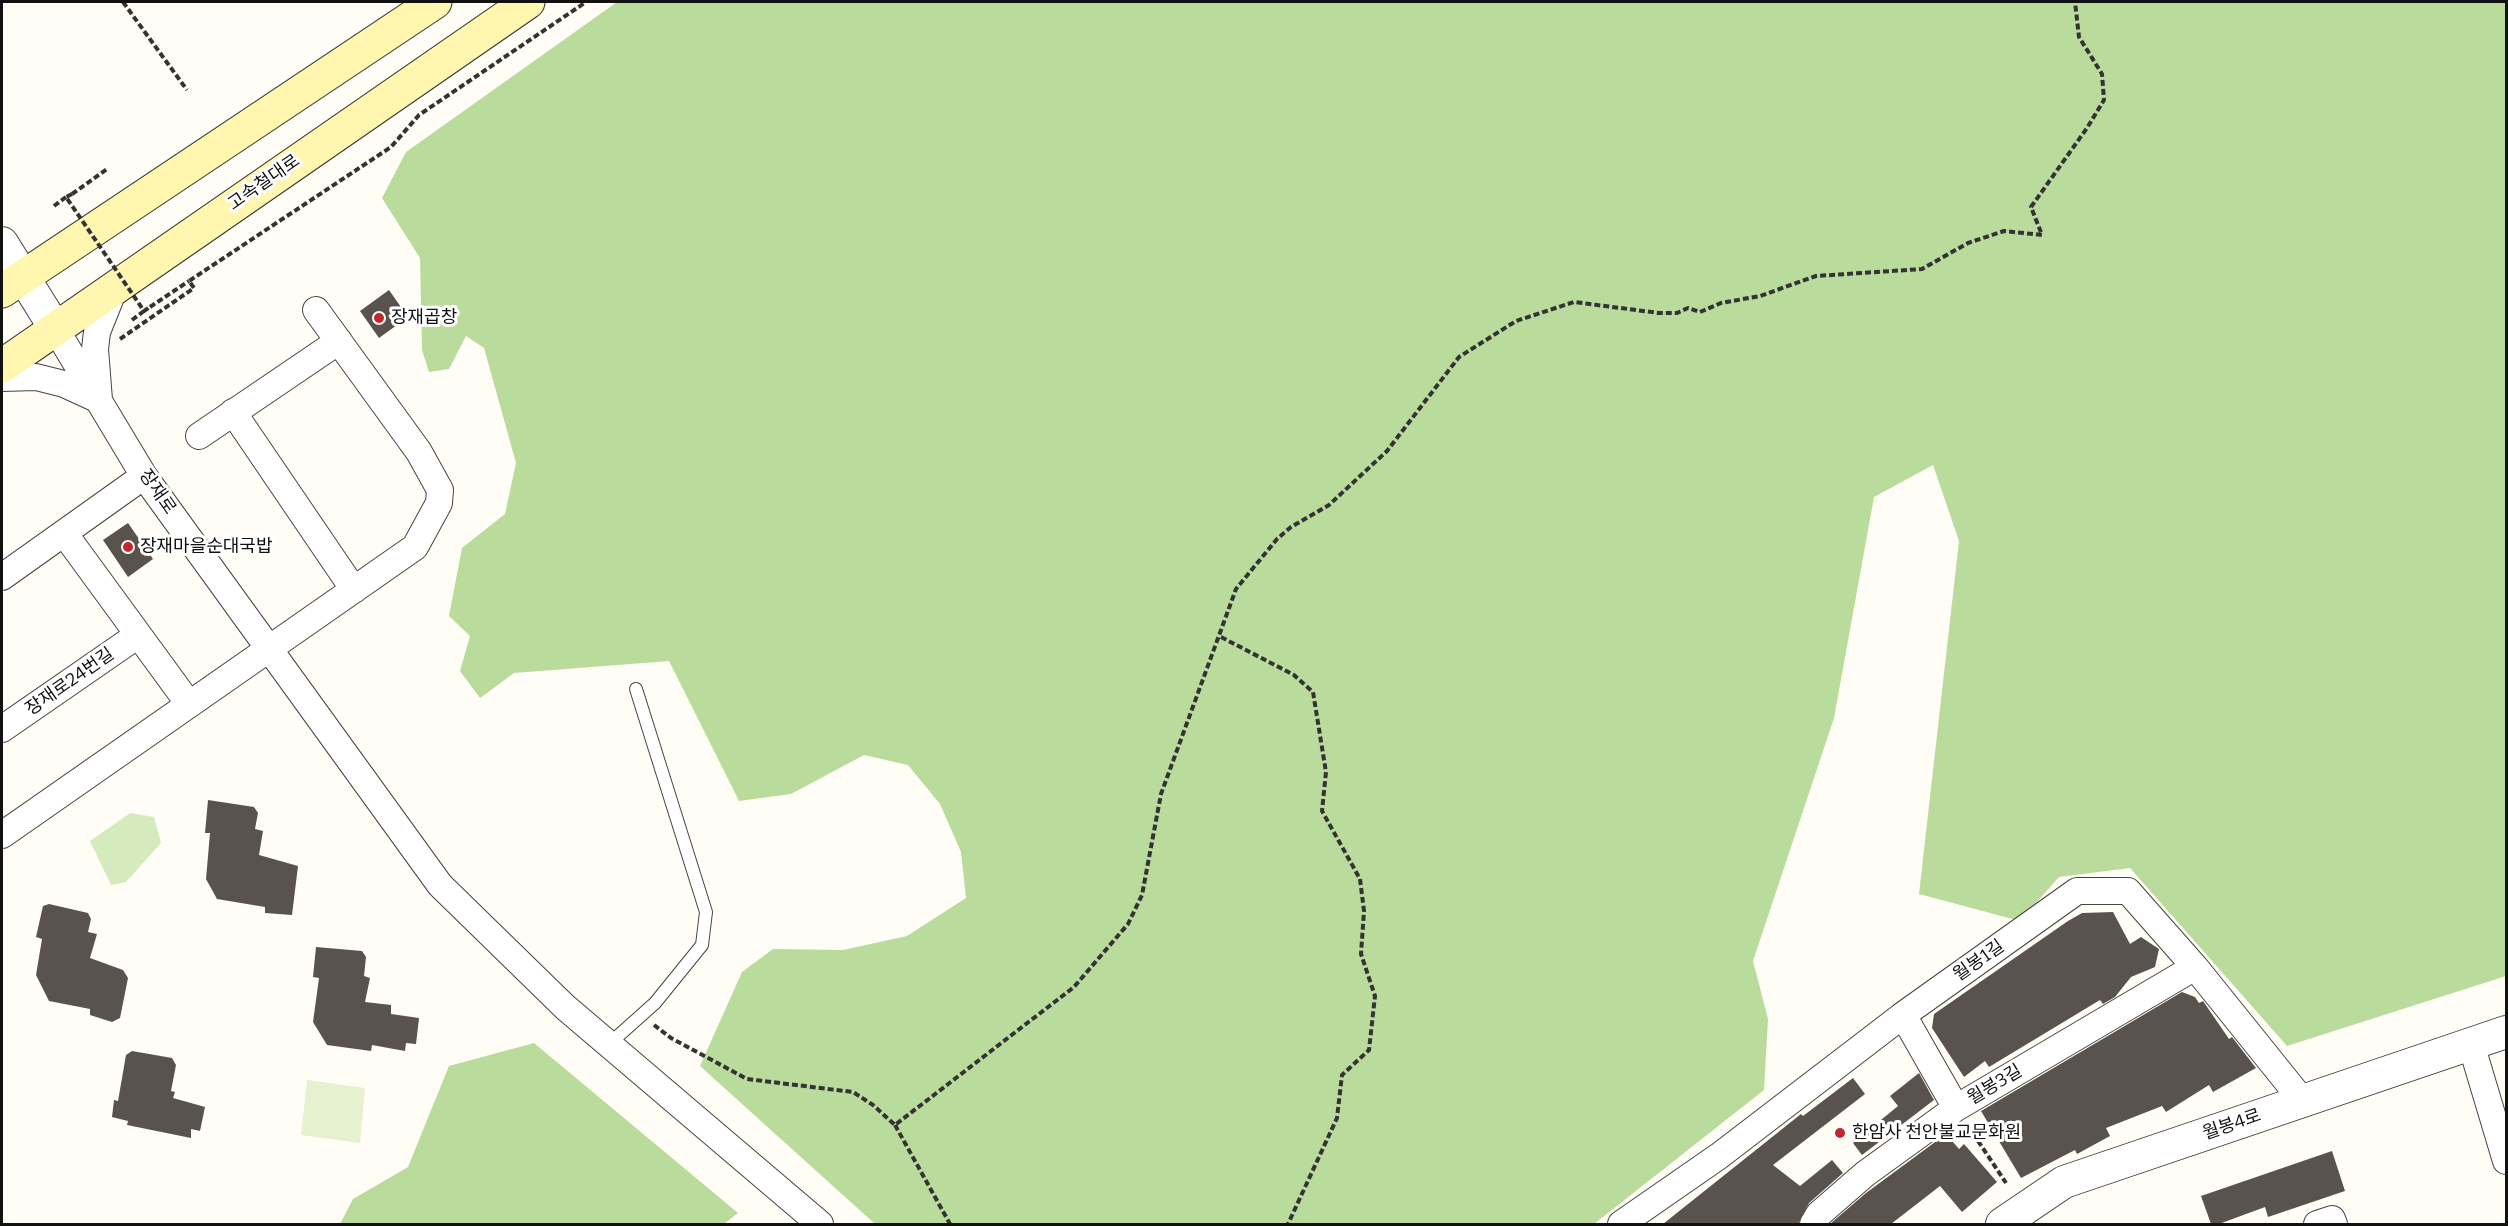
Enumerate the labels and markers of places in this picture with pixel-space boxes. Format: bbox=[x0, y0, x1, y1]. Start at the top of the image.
place label: 장재곱창 bbox=[391, 307, 457, 329]
marker: 장재곱창 bbox=[372, 311, 386, 325]
place label: 장재마을순대국밥 bbox=[140, 536, 272, 558]
marker: 장재마을순대국밥 bbox=[121, 540, 135, 554]
place label: 한암사 천안불교문화원 bbox=[1852, 1122, 2021, 1144]
marker: 한암사 천안불교문화원 bbox=[1833, 1126, 1847, 1140]

